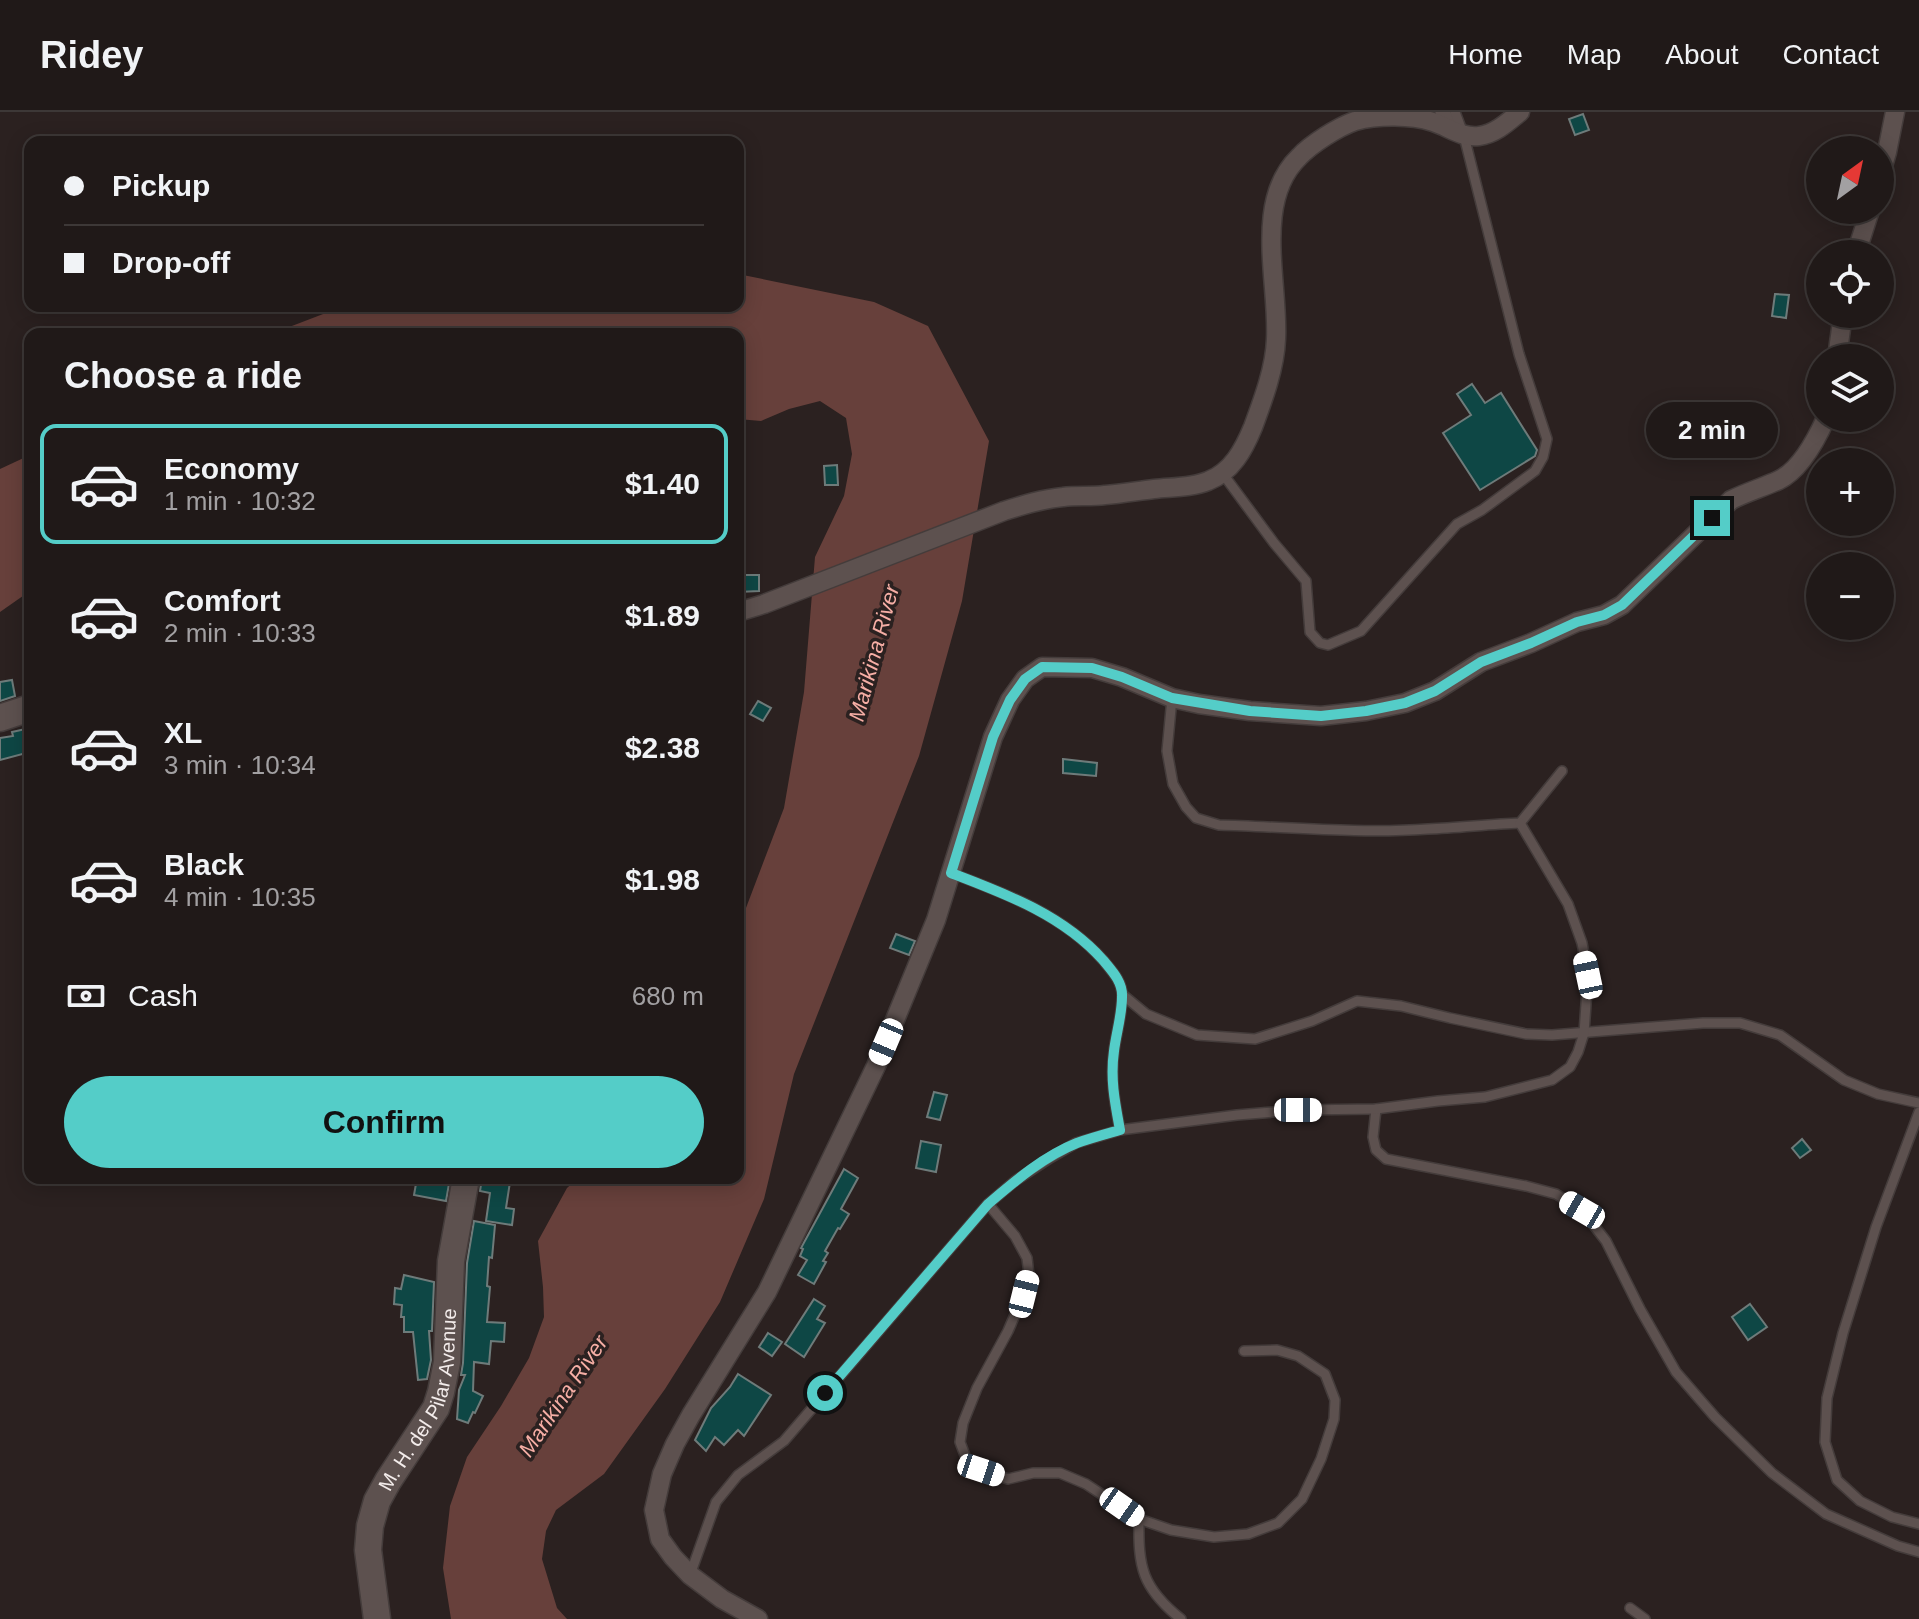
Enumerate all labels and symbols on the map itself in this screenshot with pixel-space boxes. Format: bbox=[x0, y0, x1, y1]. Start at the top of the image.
north arrow bbox=[1806, 136, 1894, 224]
callout: 2 min bbox=[1646, 402, 1778, 458]
route end bbox=[1694, 500, 1730, 536]
water label: Marikina River bbox=[844, 580, 905, 724]
car bbox=[1571, 949, 1605, 1001]
car bbox=[866, 1015, 906, 1069]
car bbox=[1274, 1098, 1322, 1122]
car bbox=[1555, 1188, 1609, 1232]
car bbox=[1007, 1268, 1041, 1320]
street label: M. H. del Pilar Avenue bbox=[374, 1308, 460, 1494]
water label: Marikina River bbox=[513, 1329, 614, 1461]
route start bbox=[807, 1375, 843, 1411]
car bbox=[954, 1451, 1008, 1489]
car bbox=[1095, 1483, 1149, 1531]

